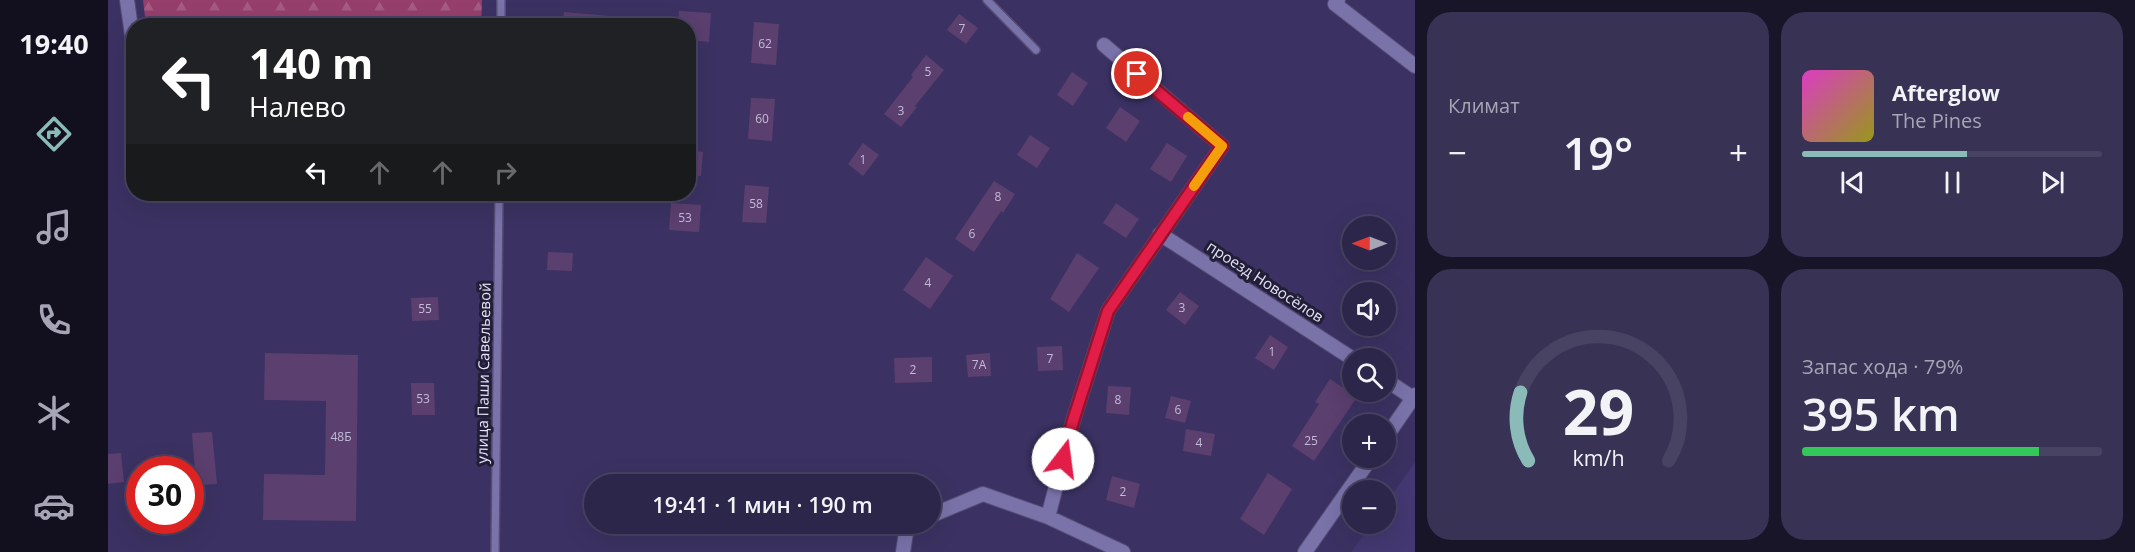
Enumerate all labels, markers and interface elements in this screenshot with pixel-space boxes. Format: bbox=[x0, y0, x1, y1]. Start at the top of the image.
house number: 7 bbox=[959, 20, 966, 37]
text: 19:40 bbox=[19, 25, 89, 62]
text: 140 m bbox=[249, 34, 373, 91]
house number: 62 bbox=[758, 35, 772, 52]
icon: left bbox=[150, 42, 228, 120]
pin bbox=[1111, 48, 1162, 99]
icon: arrive bbox=[1120, 57, 1153, 90]
house number: 5 bbox=[925, 63, 932, 80]
text: Afterglow bbox=[1892, 77, 2000, 107]
text: Налево bbox=[249, 88, 346, 125]
text: Климат bbox=[1448, 92, 1520, 119]
house number: 3 bbox=[898, 102, 905, 119]
text: The Pines bbox=[1892, 107, 1982, 134]
house number: 60 bbox=[755, 110, 769, 127]
icon: directions bbox=[33, 113, 75, 155]
text: 19° bbox=[1563, 122, 1633, 183]
text: − bbox=[1448, 130, 1467, 175]
text: + bbox=[1729, 130, 1748, 175]
house number: 1 bbox=[860, 151, 866, 168]
icon: left bbox=[300, 156, 333, 189]
icon: ahead bbox=[363, 156, 396, 189]
icon: ahead bbox=[426, 156, 459, 189]
icon: right bbox=[489, 156, 522, 189]
icon: previous bbox=[1836, 166, 1869, 199]
icon: pause bbox=[1936, 166, 1969, 199]
icon: next bbox=[2036, 166, 2069, 199]
house number: 8 bbox=[995, 188, 1002, 205]
house number: 58 bbox=[749, 195, 763, 212]
icon: music bbox=[33, 206, 75, 248]
house number: 53 bbox=[678, 209, 692, 226]
north arrow bbox=[1342, 216, 1396, 270]
map controls bbox=[1342, 216, 1396, 534]
house number: 6 bbox=[969, 225, 976, 242]
street label: проезд Новосёлов bbox=[1203, 236, 1328, 326]
house number: 4 bbox=[925, 274, 932, 291]
street label: улица Паши Савельевой bbox=[471, 282, 495, 464]
button: sound bbox=[1342, 282, 1396, 336]
icon: phone bbox=[33, 299, 75, 341]
house number: 3 bbox=[1179, 299, 1186, 316]
house number: 55 bbox=[418, 300, 432, 317]
house number: 1 bbox=[1269, 343, 1275, 360]
button: search bbox=[1342, 348, 1396, 402]
house number: 7 bbox=[1047, 350, 1054, 367]
text: Запас хода · 79% bbox=[1802, 353, 1963, 380]
house number: 7А bbox=[972, 356, 987, 373]
house number: 2 bbox=[910, 361, 917, 378]
text: 29 bbox=[1562, 368, 1634, 453]
text: 395 km bbox=[1802, 383, 1960, 444]
house number: 53 bbox=[416, 390, 430, 407]
house number: 8 bbox=[1115, 391, 1122, 408]
icon: climate bbox=[33, 392, 75, 434]
house number: 6 bbox=[1175, 401, 1182, 418]
button: + bbox=[1342, 414, 1396, 468]
position arrow bbox=[1031, 427, 1095, 491]
house number: 48Б bbox=[330, 428, 352, 445]
house number: 25 bbox=[1304, 432, 1318, 449]
house number: 4 bbox=[1196, 434, 1203, 451]
text: km/h bbox=[1572, 444, 1624, 473]
speed limit sign: 30 bbox=[126, 456, 204, 534]
button: − bbox=[1342, 480, 1396, 534]
house number: 2 bbox=[1120, 483, 1127, 500]
icon: car bbox=[33, 485, 75, 527]
text: 19:41 · 1 мин · 190 m bbox=[652, 489, 873, 519]

